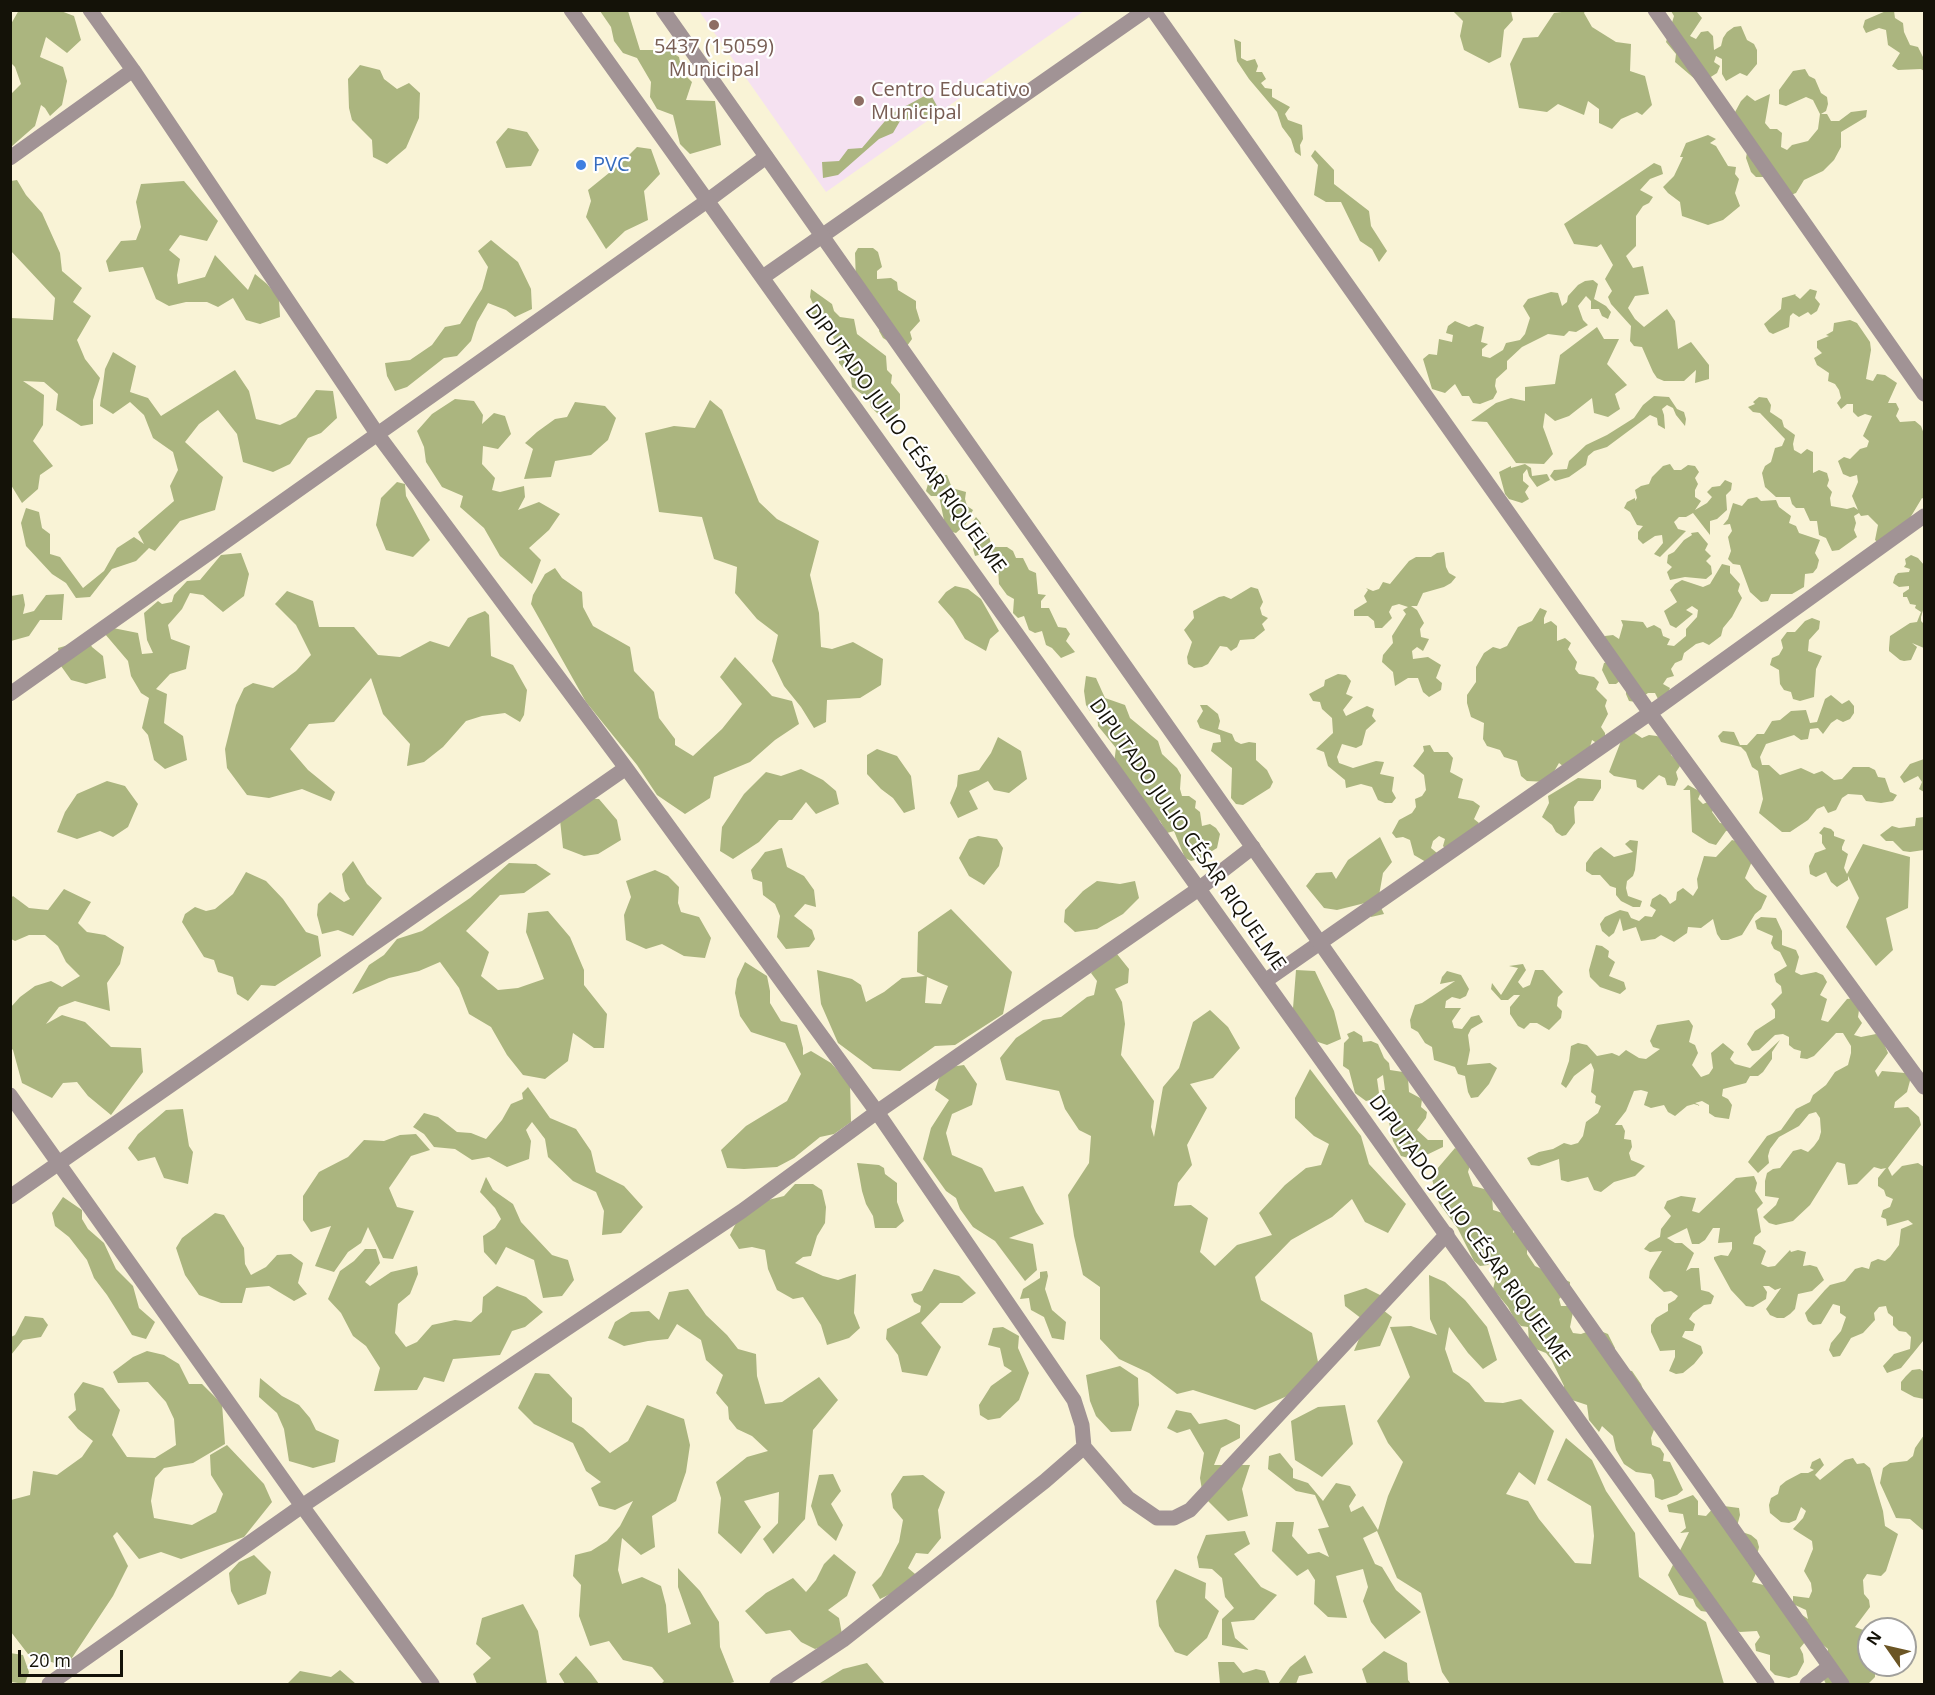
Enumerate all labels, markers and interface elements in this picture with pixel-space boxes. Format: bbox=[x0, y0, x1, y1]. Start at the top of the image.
marker: 5437 (15059) Municipal bbox=[707, 18, 721, 32]
place label: 5437 (15059) Municipal bbox=[654, 35, 774, 82]
place label: Centro Educativo Municipal bbox=[871, 78, 1030, 125]
marker: Centro Educativo Municipal bbox=[852, 94, 866, 108]
place label: PVC bbox=[593, 153, 630, 177]
marker: PVC bbox=[574, 158, 588, 172]
street label: DIPUTADO JULIO CÉSAR RIQUELME bbox=[799, 300, 1011, 578]
street label: DIPUTADO JULIO CÉSAR RIQUELME bbox=[1084, 695, 1290, 975]
street label: DIPUTADO JULIO CÉSAR RIQUELME bbox=[1363, 1091, 1575, 1369]
north arrow bbox=[1857, 1617, 1917, 1677]
text: N bbox=[1861, 1627, 1886, 1650]
scale bar bbox=[21, 1638, 126, 1676]
text: 20 m bbox=[29, 1648, 71, 1672]

